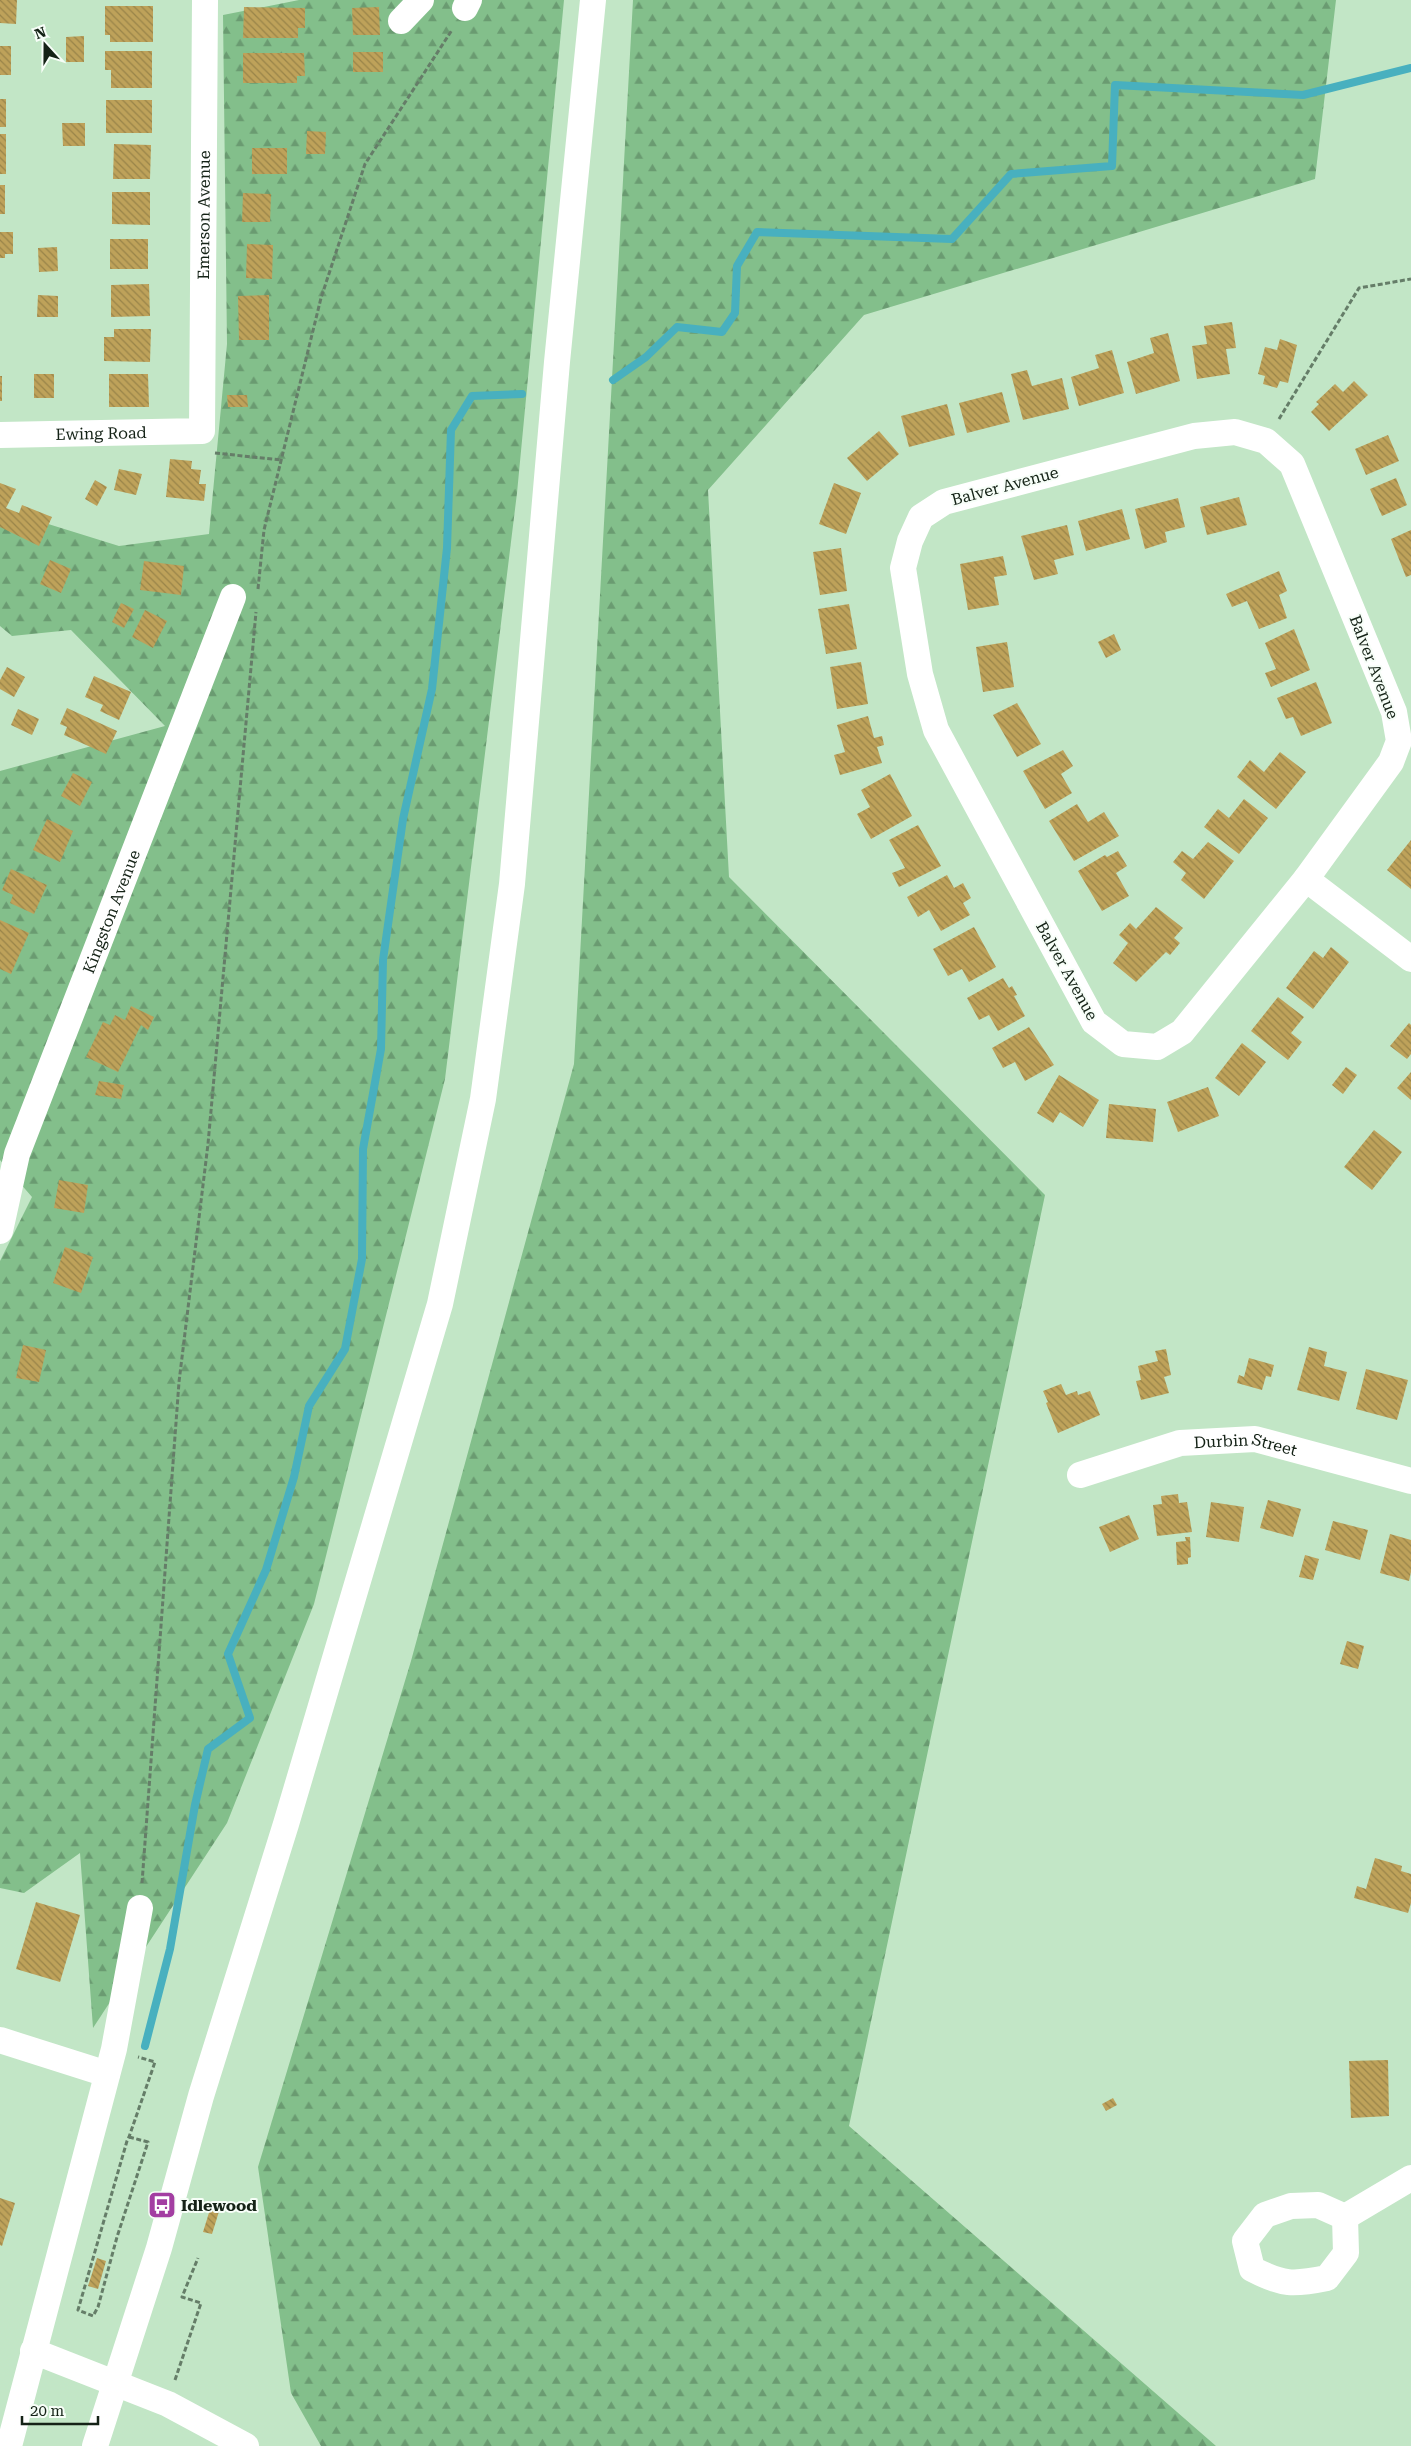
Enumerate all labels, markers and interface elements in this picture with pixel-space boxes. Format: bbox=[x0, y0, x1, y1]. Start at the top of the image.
north arrow bbox=[20, 20, 70, 70]
text: N bbox=[32, 23, 48, 42]
street label: Emerson Avenue bbox=[194, 150, 213, 280]
street label: Ewing Road bbox=[55, 423, 147, 443]
street label: Balver Avenue bbox=[949, 463, 1061, 509]
street label: Balver Avenue bbox=[1345, 612, 1403, 722]
street label: Kingston Avenue bbox=[78, 847, 144, 976]
street label: Balver Avenue bbox=[1032, 918, 1102, 1024]
street label: Durbin Street bbox=[1193, 1429, 1299, 1459]
bus stop icon: Idlewood bbox=[147, 2190, 177, 2220]
place label: Idlewood bbox=[181, 2196, 257, 2215]
scale bar bbox=[22, 2394, 99, 2426]
text: 20 m bbox=[30, 2402, 65, 2420]

